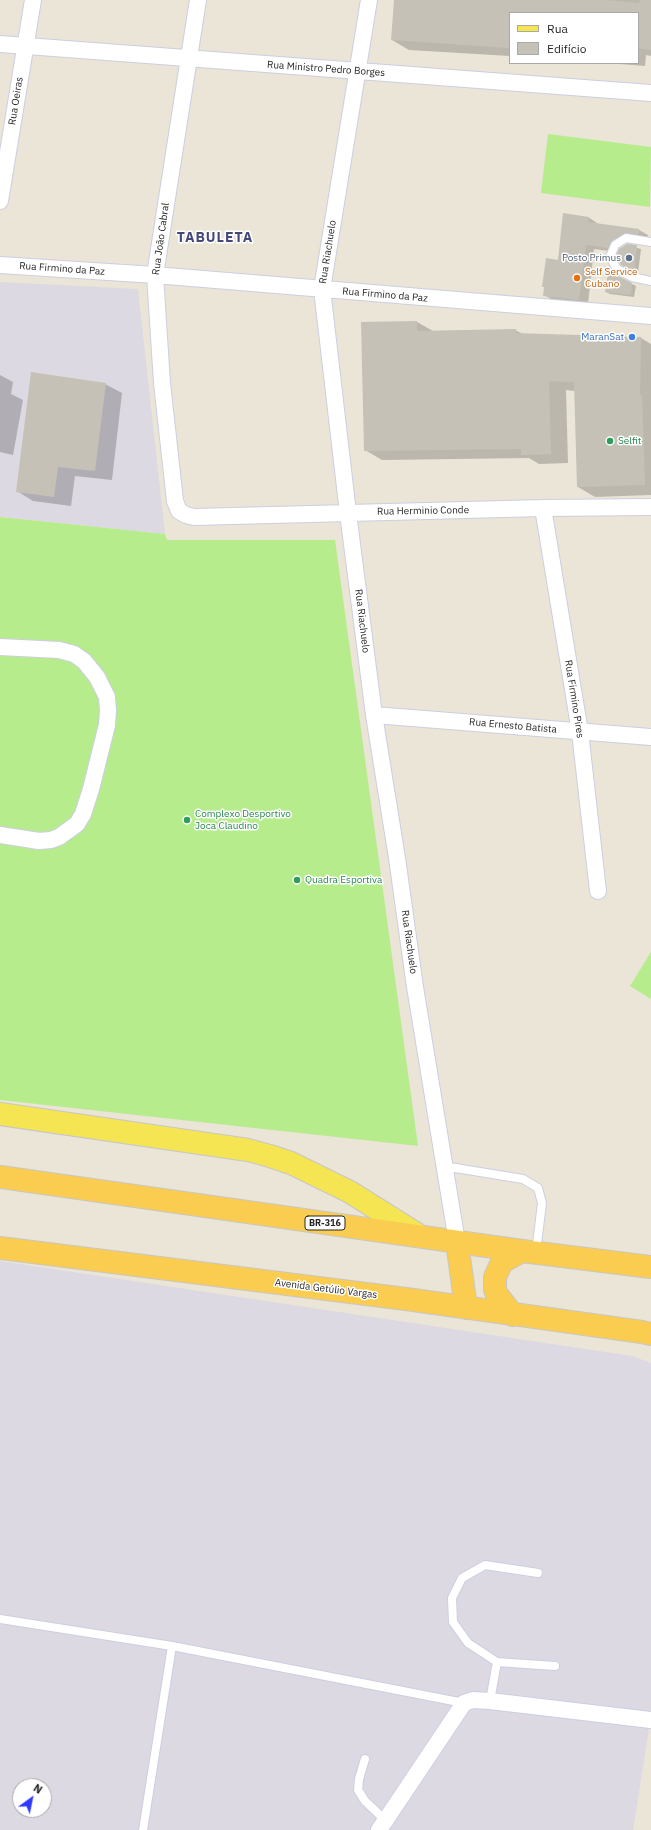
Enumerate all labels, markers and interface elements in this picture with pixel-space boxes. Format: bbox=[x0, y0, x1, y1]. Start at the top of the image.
legend bbox=[509, 12, 639, 64]
text: Rua bbox=[547, 21, 568, 36]
text: Edifício bbox=[547, 41, 586, 56]
street label: Rua Ministro Pedro Borges bbox=[267, 59, 385, 79]
street label: Rua Oeiras bbox=[6, 76, 26, 126]
street label: Rua João Cabral bbox=[150, 202, 172, 276]
street label: Rua Riachuelo bbox=[317, 219, 339, 285]
district label: TABULETA bbox=[177, 230, 253, 246]
place label: Posto Primus bbox=[562, 252, 621, 264]
marker: Posto Primus bbox=[624, 253, 634, 263]
street label: Rua Firmino da Paz bbox=[19, 260, 105, 278]
place label: Self Service Cubano bbox=[585, 266, 638, 290]
marker: Self Service Cubano bbox=[572, 273, 582, 283]
street label: Rua Firmino da Paz bbox=[342, 285, 428, 305]
place label: MaranSat bbox=[581, 331, 624, 343]
marker: MaranSat bbox=[627, 332, 637, 342]
place label: Selfit bbox=[618, 435, 641, 447]
marker: Selfit bbox=[605, 436, 615, 446]
street label: Rua Herminio Conde bbox=[377, 504, 469, 518]
street label: Rua Riachuelo bbox=[352, 588, 372, 654]
street label: Rua Firmino Pires bbox=[562, 659, 586, 739]
street label: Rua Ernesto Batista bbox=[469, 716, 557, 736]
place label: Complexo Desportivo Joca Claudino bbox=[195, 808, 291, 832]
marker: Complexo Desportivo Joca Claudino bbox=[182, 815, 192, 825]
place label: Quadra Esportiva bbox=[305, 874, 382, 886]
marker: Quadra Esportiva bbox=[292, 875, 302, 885]
street label: Rua Riachuelo bbox=[399, 909, 419, 975]
road number: BR-316 bbox=[305, 1216, 345, 1230]
street label: Avenida Getúlio Vargas bbox=[274, 1277, 378, 1301]
north arrow bbox=[12, 1778, 52, 1818]
text: N bbox=[31, 1781, 45, 1797]

